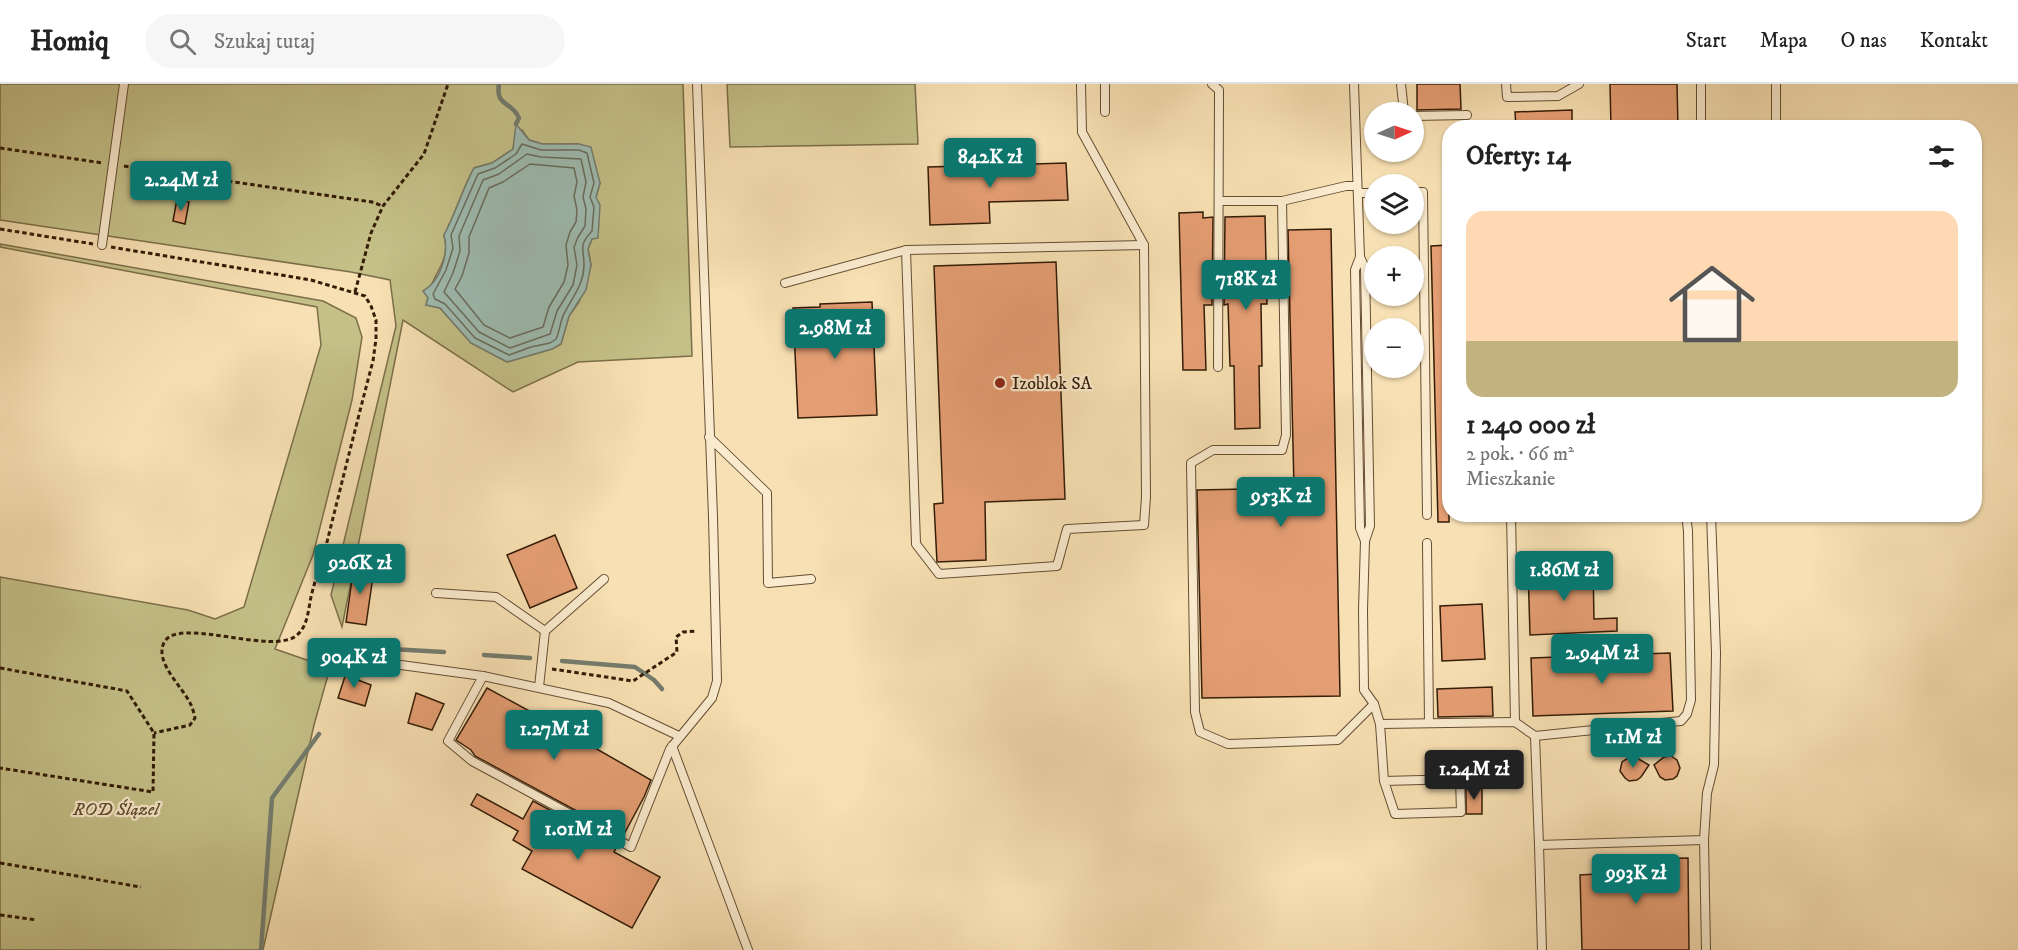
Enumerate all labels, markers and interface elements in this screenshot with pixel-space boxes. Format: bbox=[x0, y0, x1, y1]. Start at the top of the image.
search box bbox=[145, 14, 565, 68]
text: Homiq bbox=[30, 24, 109, 59]
icon: search bbox=[166, 25, 199, 58]
text: Szukaj tutaj bbox=[214, 28, 315, 55]
text: Start bbox=[1686, 28, 1727, 54]
text: Mapa bbox=[1760, 28, 1807, 54]
text: O nas bbox=[1840, 28, 1887, 54]
text: Kontakt bbox=[1920, 28, 1988, 54]
north arrow bbox=[1364, 102, 1424, 162]
map controls bbox=[1364, 102, 1424, 378]
pin: 842K zł bbox=[935, 138, 1045, 189]
text: Oferty: 14 bbox=[1466, 140, 1571, 173]
icon: filters bbox=[1925, 140, 1958, 173]
text: 842K zł bbox=[958, 145, 1022, 170]
pin: 2.24M zł bbox=[119, 161, 243, 212]
text: 2.24M zł bbox=[144, 168, 218, 193]
button: layers bbox=[1364, 174, 1424, 234]
button: + bbox=[1364, 246, 1424, 306]
icon: home bbox=[1658, 250, 1766, 358]
pin: 718K zł bbox=[1191, 260, 1301, 311]
text: 718K zł bbox=[1216, 267, 1276, 292]
pin: 2.98M zł bbox=[773, 309, 897, 360]
text: 2.98M zł bbox=[799, 316, 871, 341]
button: − bbox=[1364, 318, 1424, 378]
place label: Izoblok SA bbox=[1012, 373, 1093, 395]
marker: Izoblok SA bbox=[993, 376, 1007, 390]
text: 1 240 000 zł bbox=[1466, 409, 1595, 442]
text: 2 pok. · 66 m² bbox=[1466, 442, 1574, 467]
text: Mieszkanie bbox=[1466, 467, 1555, 492]
pin: 953K zł bbox=[1226, 477, 1336, 528]
text: 953K zł bbox=[1251, 484, 1311, 509]
pin: 926K zł bbox=[305, 544, 415, 595]
text: 926K zł bbox=[328, 551, 392, 576]
pin: 1.86M zł bbox=[1502, 551, 1626, 602]
text: 1.86M zł bbox=[1529, 558, 1599, 583]
pin: 2.94M zł bbox=[1540, 634, 1664, 685]
pin: 904K zł bbox=[299, 638, 409, 689]
text: 2.94M zł bbox=[1565, 641, 1639, 666]
text: 904K zł bbox=[321, 645, 387, 670]
pin: 1.27M zł bbox=[492, 710, 616, 761]
text: 1.27M zł bbox=[519, 717, 589, 742]
pin: 1.1M zł bbox=[1578, 718, 1688, 769]
text: 1.1M zł bbox=[1605, 725, 1661, 750]
pin: 1.24M zł bbox=[1412, 750, 1536, 801]
text: 1.24M zł bbox=[1439, 757, 1509, 782]
park label: ROD Ślązel bbox=[72, 799, 161, 821]
pin: 1.01M zł bbox=[516, 810, 640, 861]
text: 1.01M zł bbox=[544, 817, 612, 842]
pin: 993K zł bbox=[1581, 854, 1691, 905]
text: 993K zł bbox=[1606, 861, 1666, 886]

